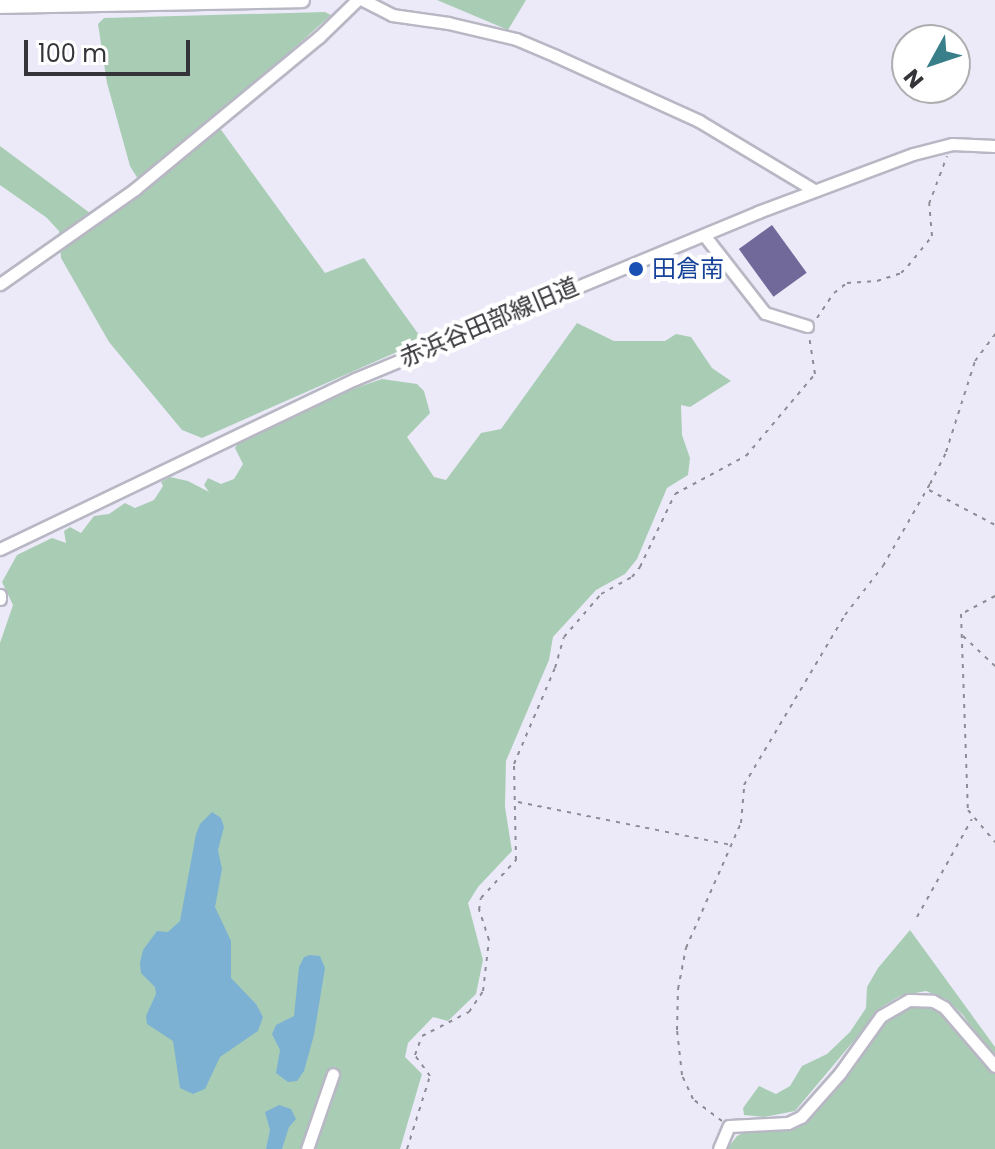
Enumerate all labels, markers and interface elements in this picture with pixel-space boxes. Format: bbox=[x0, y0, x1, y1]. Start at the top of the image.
scale bar bbox=[28, 24, 194, 74]
north arrow bbox=[891, 24, 971, 104]
text: 100 m bbox=[38, 37, 107, 70]
text: N bbox=[897, 62, 931, 95]
place label: 田倉南 bbox=[652, 255, 724, 283]
marker: 田倉南 bbox=[627, 260, 645, 278]
street label: 赤浜谷田部線旧道 bbox=[395, 271, 583, 373]

